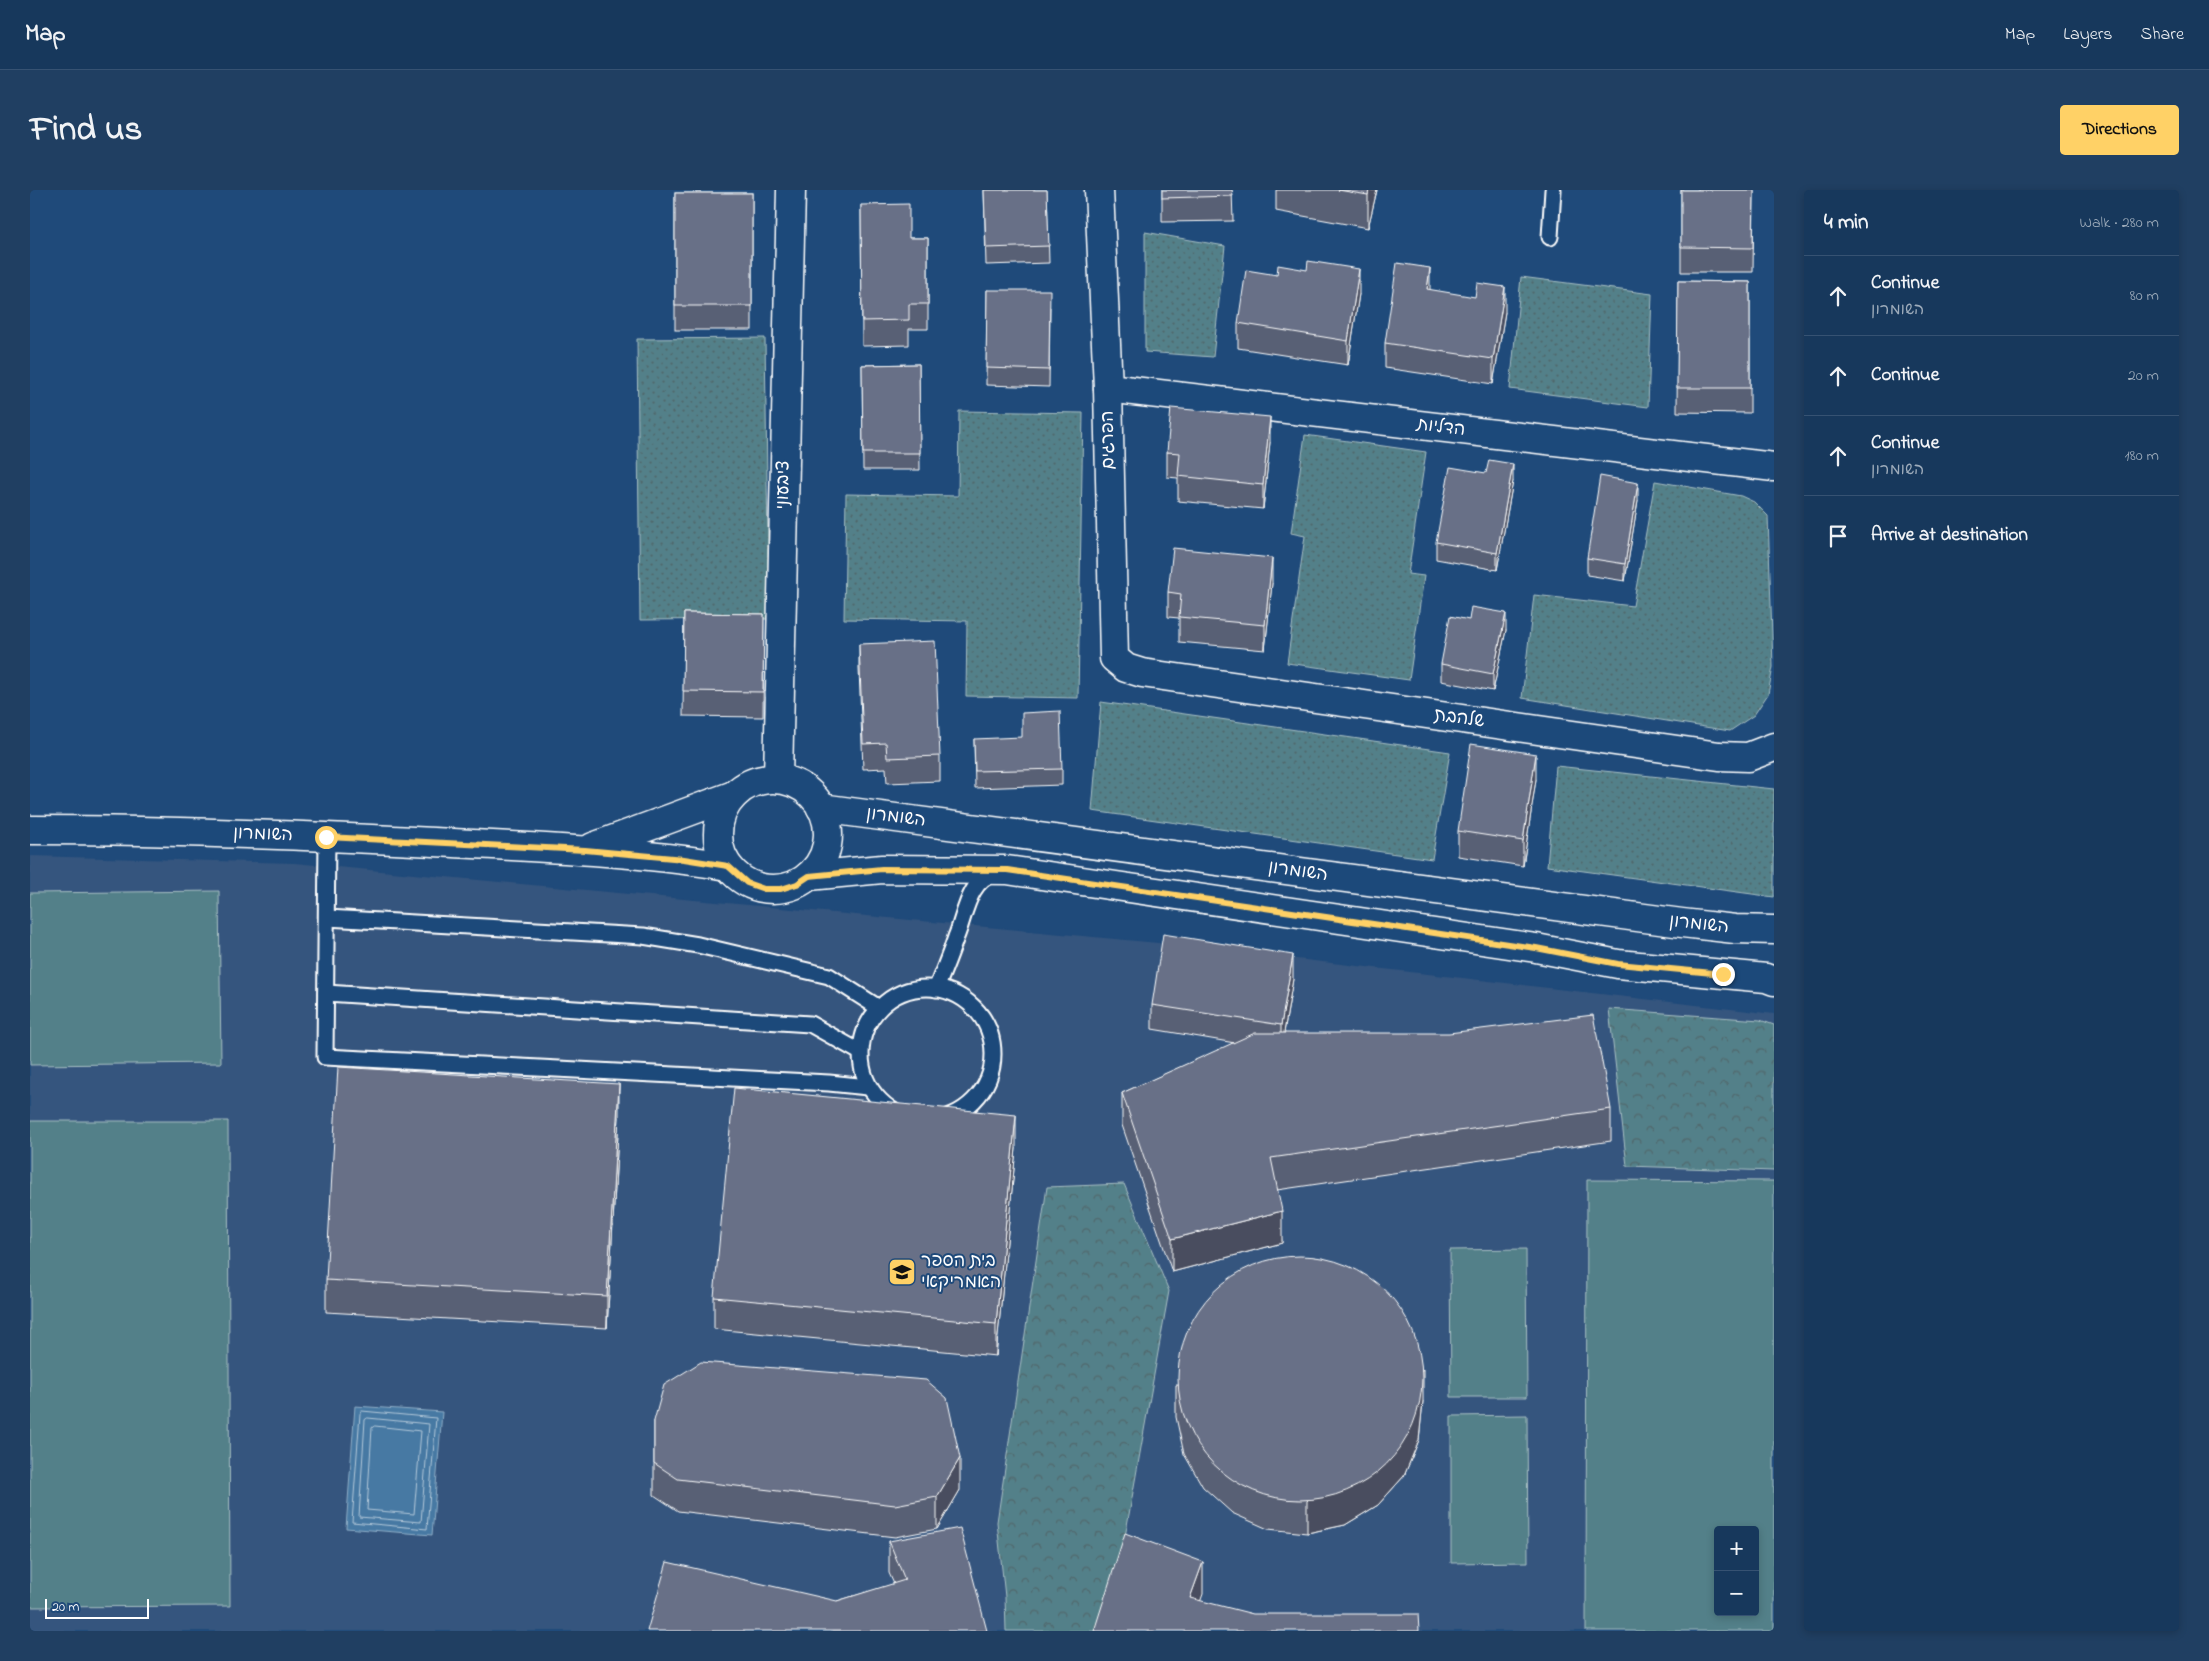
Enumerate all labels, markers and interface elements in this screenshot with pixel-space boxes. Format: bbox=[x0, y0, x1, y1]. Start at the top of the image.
text: Map bbox=[25, 17, 66, 52]
text: Map bbox=[2005, 22, 2035, 48]
text: Layers bbox=[2063, 22, 2113, 48]
text: Share bbox=[2141, 22, 2184, 48]
text: Find us bbox=[30, 105, 142, 156]
button: Directions bbox=[2060, 105, 2179, 155]
text: 4 min bbox=[1824, 208, 1868, 238]
text: Walk · 280 m bbox=[2080, 211, 2159, 235]
text: Continue bbox=[1871, 270, 1939, 297]
icon: ahead bbox=[1824, 282, 1852, 310]
text: 80 m bbox=[2130, 284, 2159, 308]
text: השומרון bbox=[1871, 298, 1924, 322]
icon: ahead bbox=[1824, 362, 1852, 390]
text: Continue bbox=[1871, 362, 1939, 389]
text: 20 m bbox=[2128, 364, 2159, 388]
street label: הפרגים bbox=[1095, 410, 1123, 470]
street label: הדליות bbox=[1414, 412, 1467, 444]
text: Continue bbox=[1871, 430, 1939, 457]
icon: ahead bbox=[1824, 442, 1852, 470]
text: 180 m bbox=[2125, 444, 2159, 468]
text: השומרון bbox=[1871, 458, 1924, 482]
street label: ציבעוני bbox=[771, 460, 797, 510]
icon: arrive bbox=[1824, 522, 1852, 550]
text: Arrive at destination bbox=[1871, 522, 2028, 549]
street label: שלהבת bbox=[1432, 703, 1486, 735]
street label: השומרון bbox=[865, 801, 927, 835]
street label: השומרון bbox=[233, 821, 293, 849]
route start bbox=[315, 826, 338, 849]
street label: השומרון bbox=[1266, 855, 1330, 889]
street label: השומרון bbox=[1668, 909, 1730, 941]
route end bbox=[1712, 963, 1735, 986]
place label: בית הספר האמריקאי bbox=[921, 1249, 1001, 1296]
school or university icon: בית הספר האמריקאי bbox=[887, 1257, 917, 1287]
map controls bbox=[1714, 1526, 1759, 1616]
button: + bbox=[1714, 1526, 1759, 1571]
button: − bbox=[1714, 1571, 1759, 1616]
scale bar bbox=[45, 1596, 149, 1619]
text: 20 m bbox=[52, 1597, 79, 1618]

